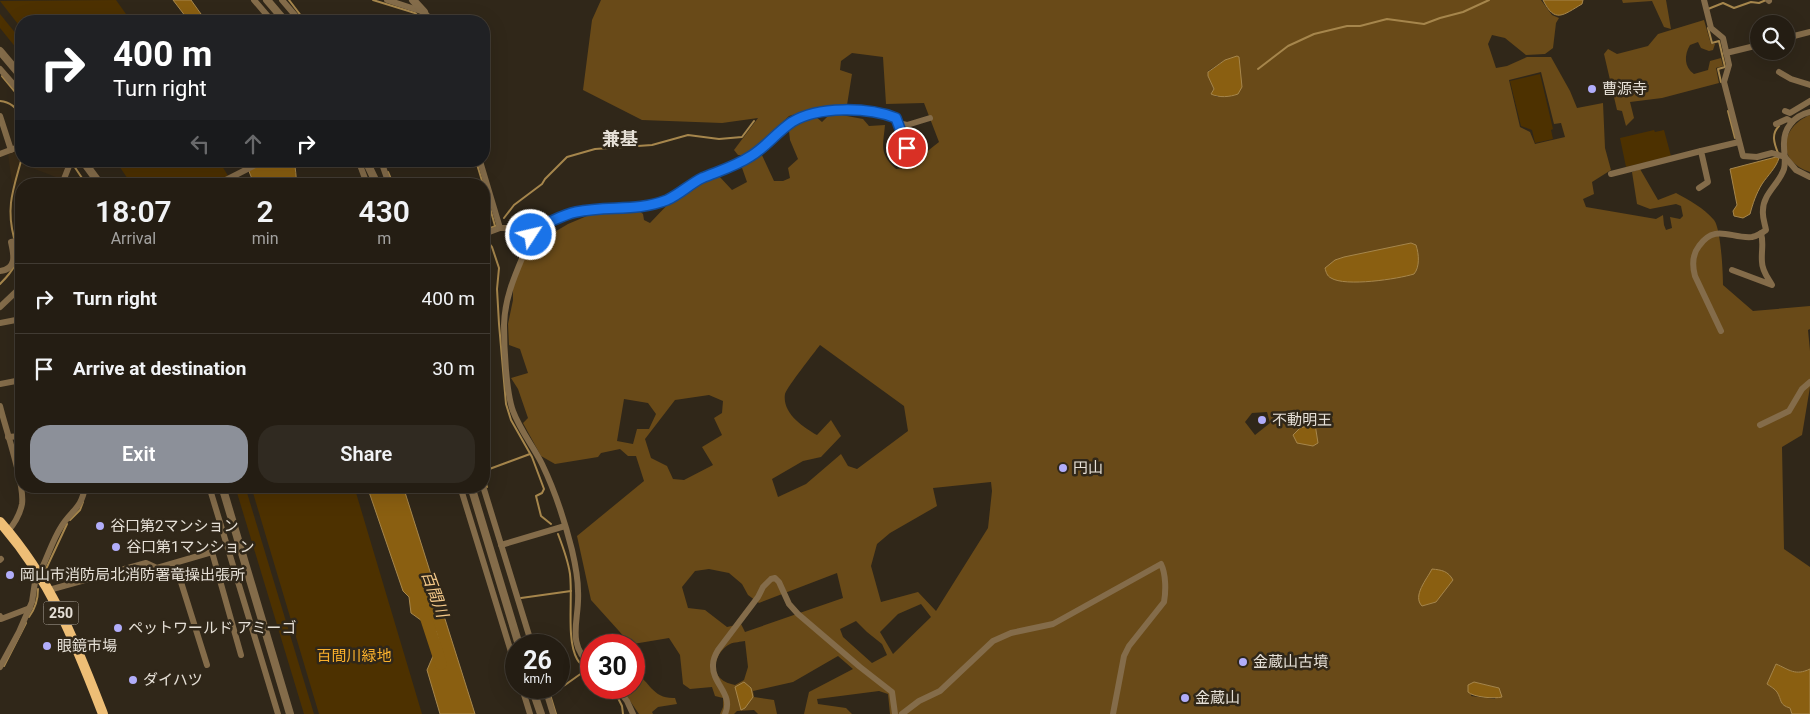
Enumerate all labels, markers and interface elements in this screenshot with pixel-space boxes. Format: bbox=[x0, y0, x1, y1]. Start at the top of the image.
map controls bbox=[1750, 15, 1795, 60]
button: search bbox=[1750, 15, 1795, 60]
text: 400 m bbox=[113, 34, 212, 75]
icon: right bbox=[30, 35, 95, 100]
text: Turn right bbox=[113, 76, 207, 101]
place label: 曹源寺 bbox=[1602, 80, 1647, 98]
marker: 曹源寺 bbox=[1586, 83, 1598, 95]
pin bbox=[886, 127, 928, 169]
district label: 兼基 bbox=[602, 128, 638, 149]
icon: left bbox=[186, 130, 214, 158]
icon: ahead bbox=[239, 130, 267, 158]
icon: right bbox=[292, 130, 320, 158]
icon: arrive bbox=[893, 134, 921, 162]
text: 18:07 bbox=[95, 194, 172, 229]
text: 2 bbox=[257, 194, 274, 229]
text: 430 bbox=[359, 194, 410, 229]
position arrow bbox=[504, 208, 556, 260]
text: Arrival bbox=[111, 229, 156, 248]
text: min bbox=[252, 229, 279, 248]
text: m bbox=[377, 229, 391, 248]
icon: right bbox=[30, 285, 58, 313]
text: Turn right bbox=[73, 287, 157, 310]
text: 400 m bbox=[422, 287, 475, 310]
icon: arrive bbox=[30, 355, 58, 383]
text: Arrive at destination bbox=[73, 357, 246, 380]
text: 30 m bbox=[432, 357, 475, 380]
place label: 不動明王 bbox=[1272, 411, 1332, 429]
marker: 不動明王 bbox=[1256, 414, 1268, 426]
button: Exit bbox=[30, 425, 248, 483]
button: Share bbox=[258, 425, 475, 483]
place label: 円山 bbox=[1073, 459, 1103, 477]
marker: 円山 bbox=[1057, 462, 1069, 474]
place label: 谷口第2マンション bbox=[110, 517, 238, 535]
marker: 谷口第2マンション bbox=[94, 520, 106, 532]
place label: 谷口第1マンション bbox=[126, 538, 254, 556]
marker: 谷口第1マンション bbox=[110, 541, 122, 553]
place label: 岡山市消防局北消防署竜操出張所 bbox=[20, 566, 245, 584]
water label: 百間川 bbox=[418, 568, 453, 622]
marker: 岡山市消防局北消防署竜操出張所 bbox=[4, 569, 16, 581]
road number: 250 bbox=[44, 602, 78, 624]
place label: ペットワールド アミーゴ bbox=[128, 619, 296, 637]
marker: ペットワールド アミーゴ bbox=[112, 622, 124, 634]
speed limit sign: 30 bbox=[580, 634, 645, 699]
place label: 眼鏡市場 bbox=[57, 637, 117, 655]
marker: 眼鏡市場 bbox=[41, 640, 53, 652]
text: 26 bbox=[523, 646, 552, 675]
park label: 百間川緑地 bbox=[316, 647, 392, 665]
place label: 金蔵山古墳 bbox=[1253, 653, 1328, 671]
marker: 金蔵山古墳 bbox=[1237, 656, 1249, 668]
place label: ダイハツ bbox=[143, 671, 203, 689]
text: km/h bbox=[523, 672, 552, 686]
marker: ダイハツ bbox=[127, 674, 139, 686]
place label: 金蔵山 bbox=[1195, 689, 1240, 707]
marker: 金蔵山 bbox=[1179, 692, 1191, 704]

